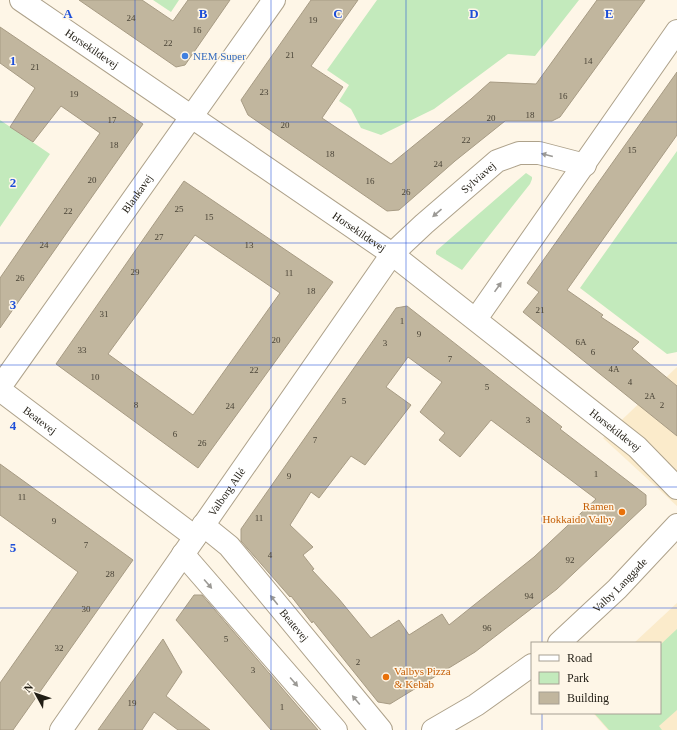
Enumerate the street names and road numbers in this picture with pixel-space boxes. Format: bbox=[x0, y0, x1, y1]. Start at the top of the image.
street label: Horsekildevej bbox=[63, 26, 121, 71]
street label: Sylviavej bbox=[458, 159, 498, 196]
street label: Blankavej bbox=[119, 172, 155, 215]
street label: Horsekildevej bbox=[330, 209, 388, 254]
street label: Beatevej bbox=[21, 404, 59, 436]
street label: Horsekildevej bbox=[587, 406, 644, 454]
street label: Valborg Allé bbox=[206, 465, 247, 518]
street label: Valby Langgade bbox=[590, 555, 649, 615]
street label: Beatevej bbox=[277, 606, 311, 644]

